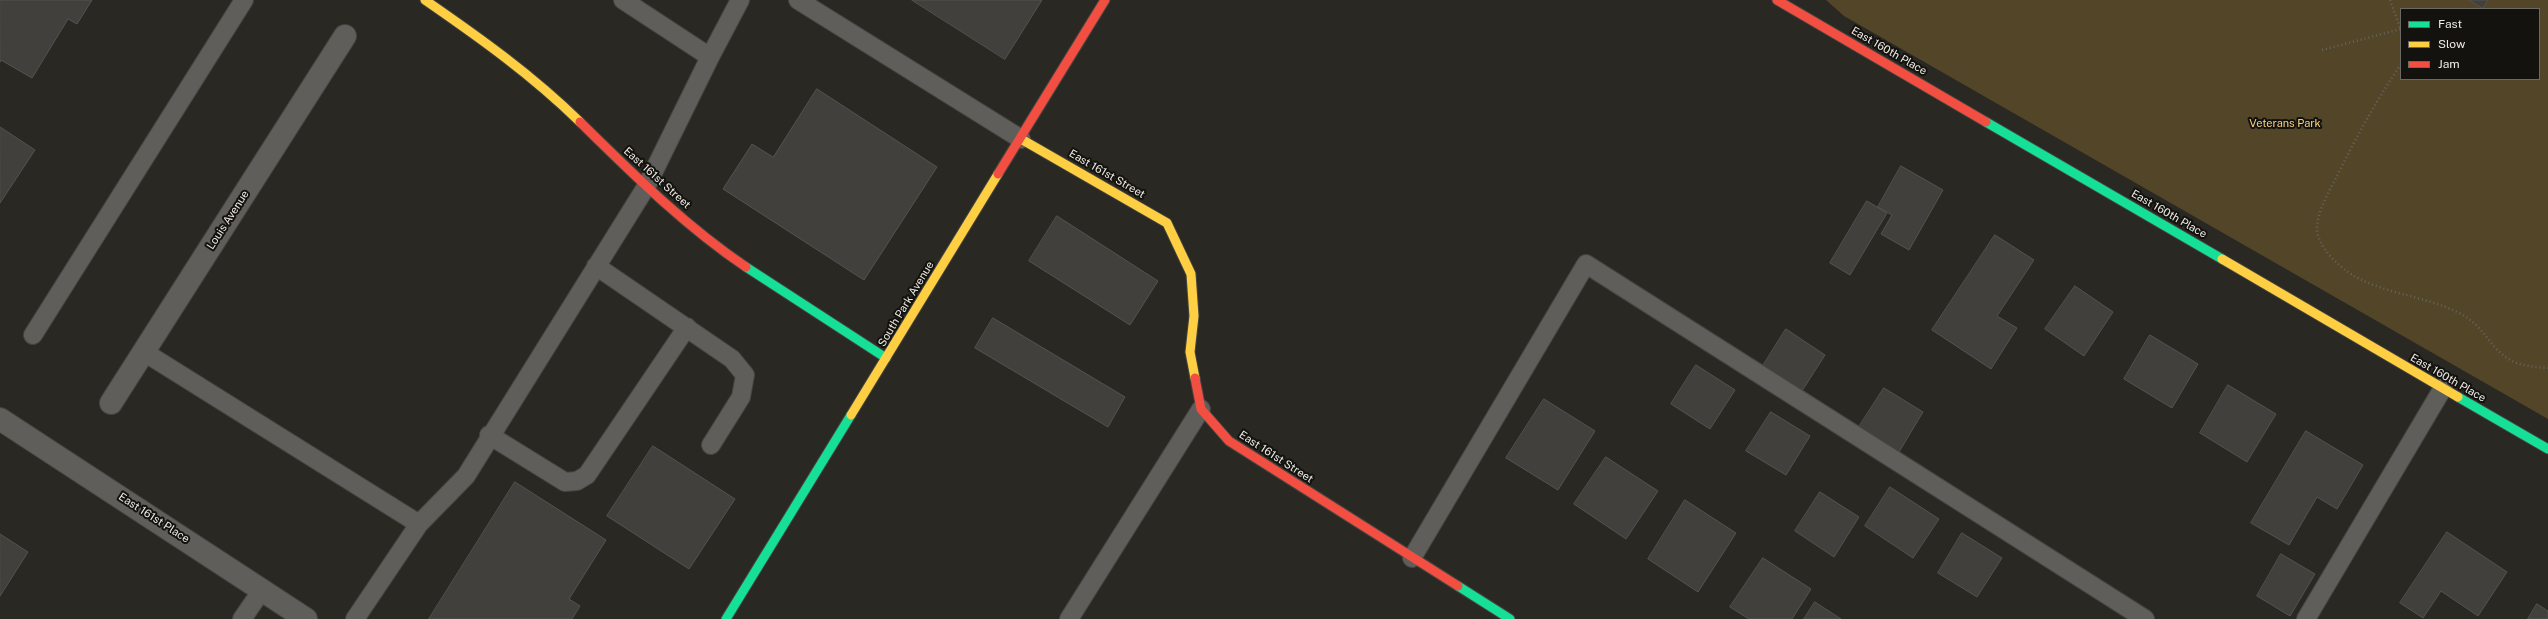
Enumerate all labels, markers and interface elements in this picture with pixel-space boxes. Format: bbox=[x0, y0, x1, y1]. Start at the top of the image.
legend bbox=[2400, 8, 2540, 80]
text: Fast bbox=[2438, 17, 2462, 31]
street label: East 160th Place bbox=[1849, 24, 1929, 78]
text: Slow bbox=[2438, 37, 2465, 51]
text: Jam bbox=[2438, 57, 2460, 71]
park label: Veterans Park bbox=[2249, 117, 2321, 131]
street label: East 161st Street bbox=[621, 144, 693, 212]
street label: East 161st Street bbox=[1067, 147, 1147, 201]
street label: East 160th Place bbox=[2129, 187, 2209, 241]
street label: Louis Avenue bbox=[204, 188, 252, 252]
street label: South Park Avenue bbox=[875, 259, 937, 349]
street label: East 160th Place bbox=[2408, 351, 2488, 405]
street label: East 161st Street bbox=[1237, 428, 1315, 486]
street label: East 161st Place bbox=[116, 490, 192, 546]

